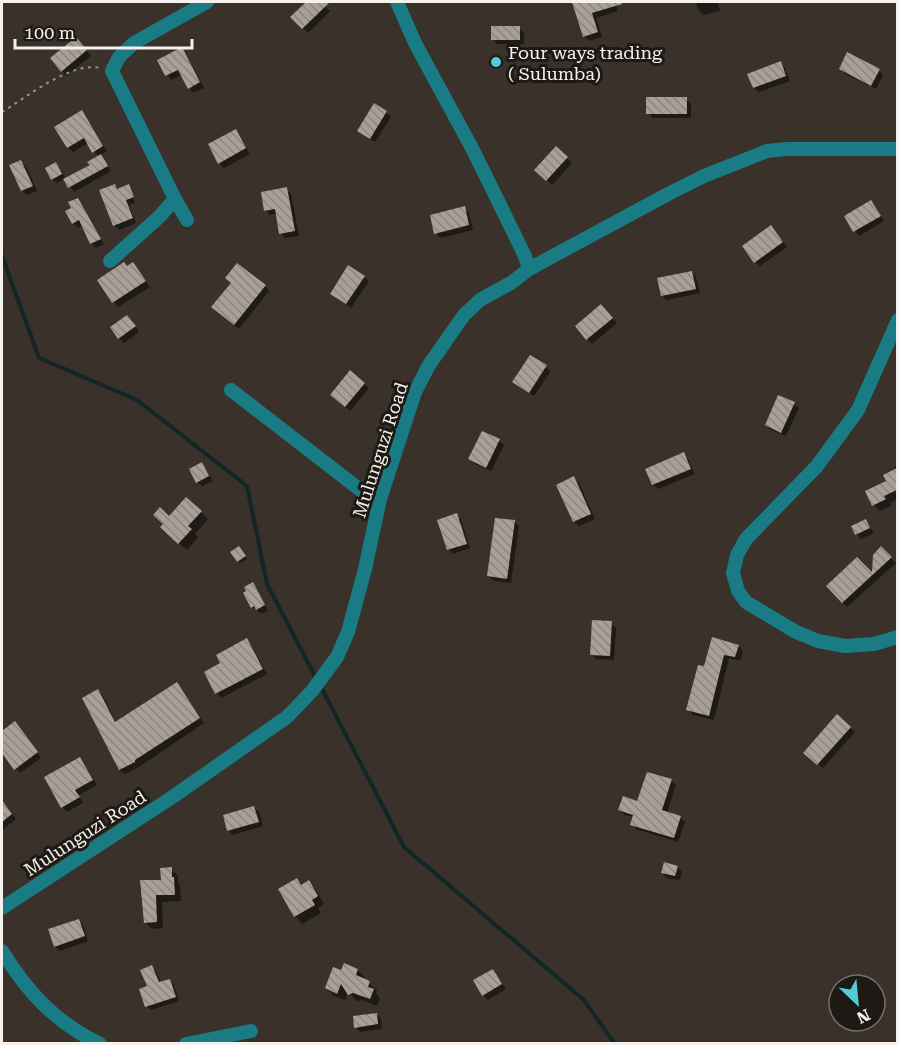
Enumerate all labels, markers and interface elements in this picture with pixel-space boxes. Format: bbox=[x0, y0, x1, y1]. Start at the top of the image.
scale bar bbox=[15, 12, 192, 50]
text: 100 m bbox=[24, 22, 75, 43]
place label: Four ways trading ( Sulumba) bbox=[508, 42, 663, 84]
marker: Four ways trading ( Sulumba) bbox=[489, 55, 503, 69]
street label: Mulunguzi Road bbox=[348, 379, 412, 520]
street label: Mulunguzi Road bbox=[20, 786, 150, 880]
north arrow bbox=[827, 973, 887, 1033]
text: N bbox=[854, 1005, 873, 1027]

